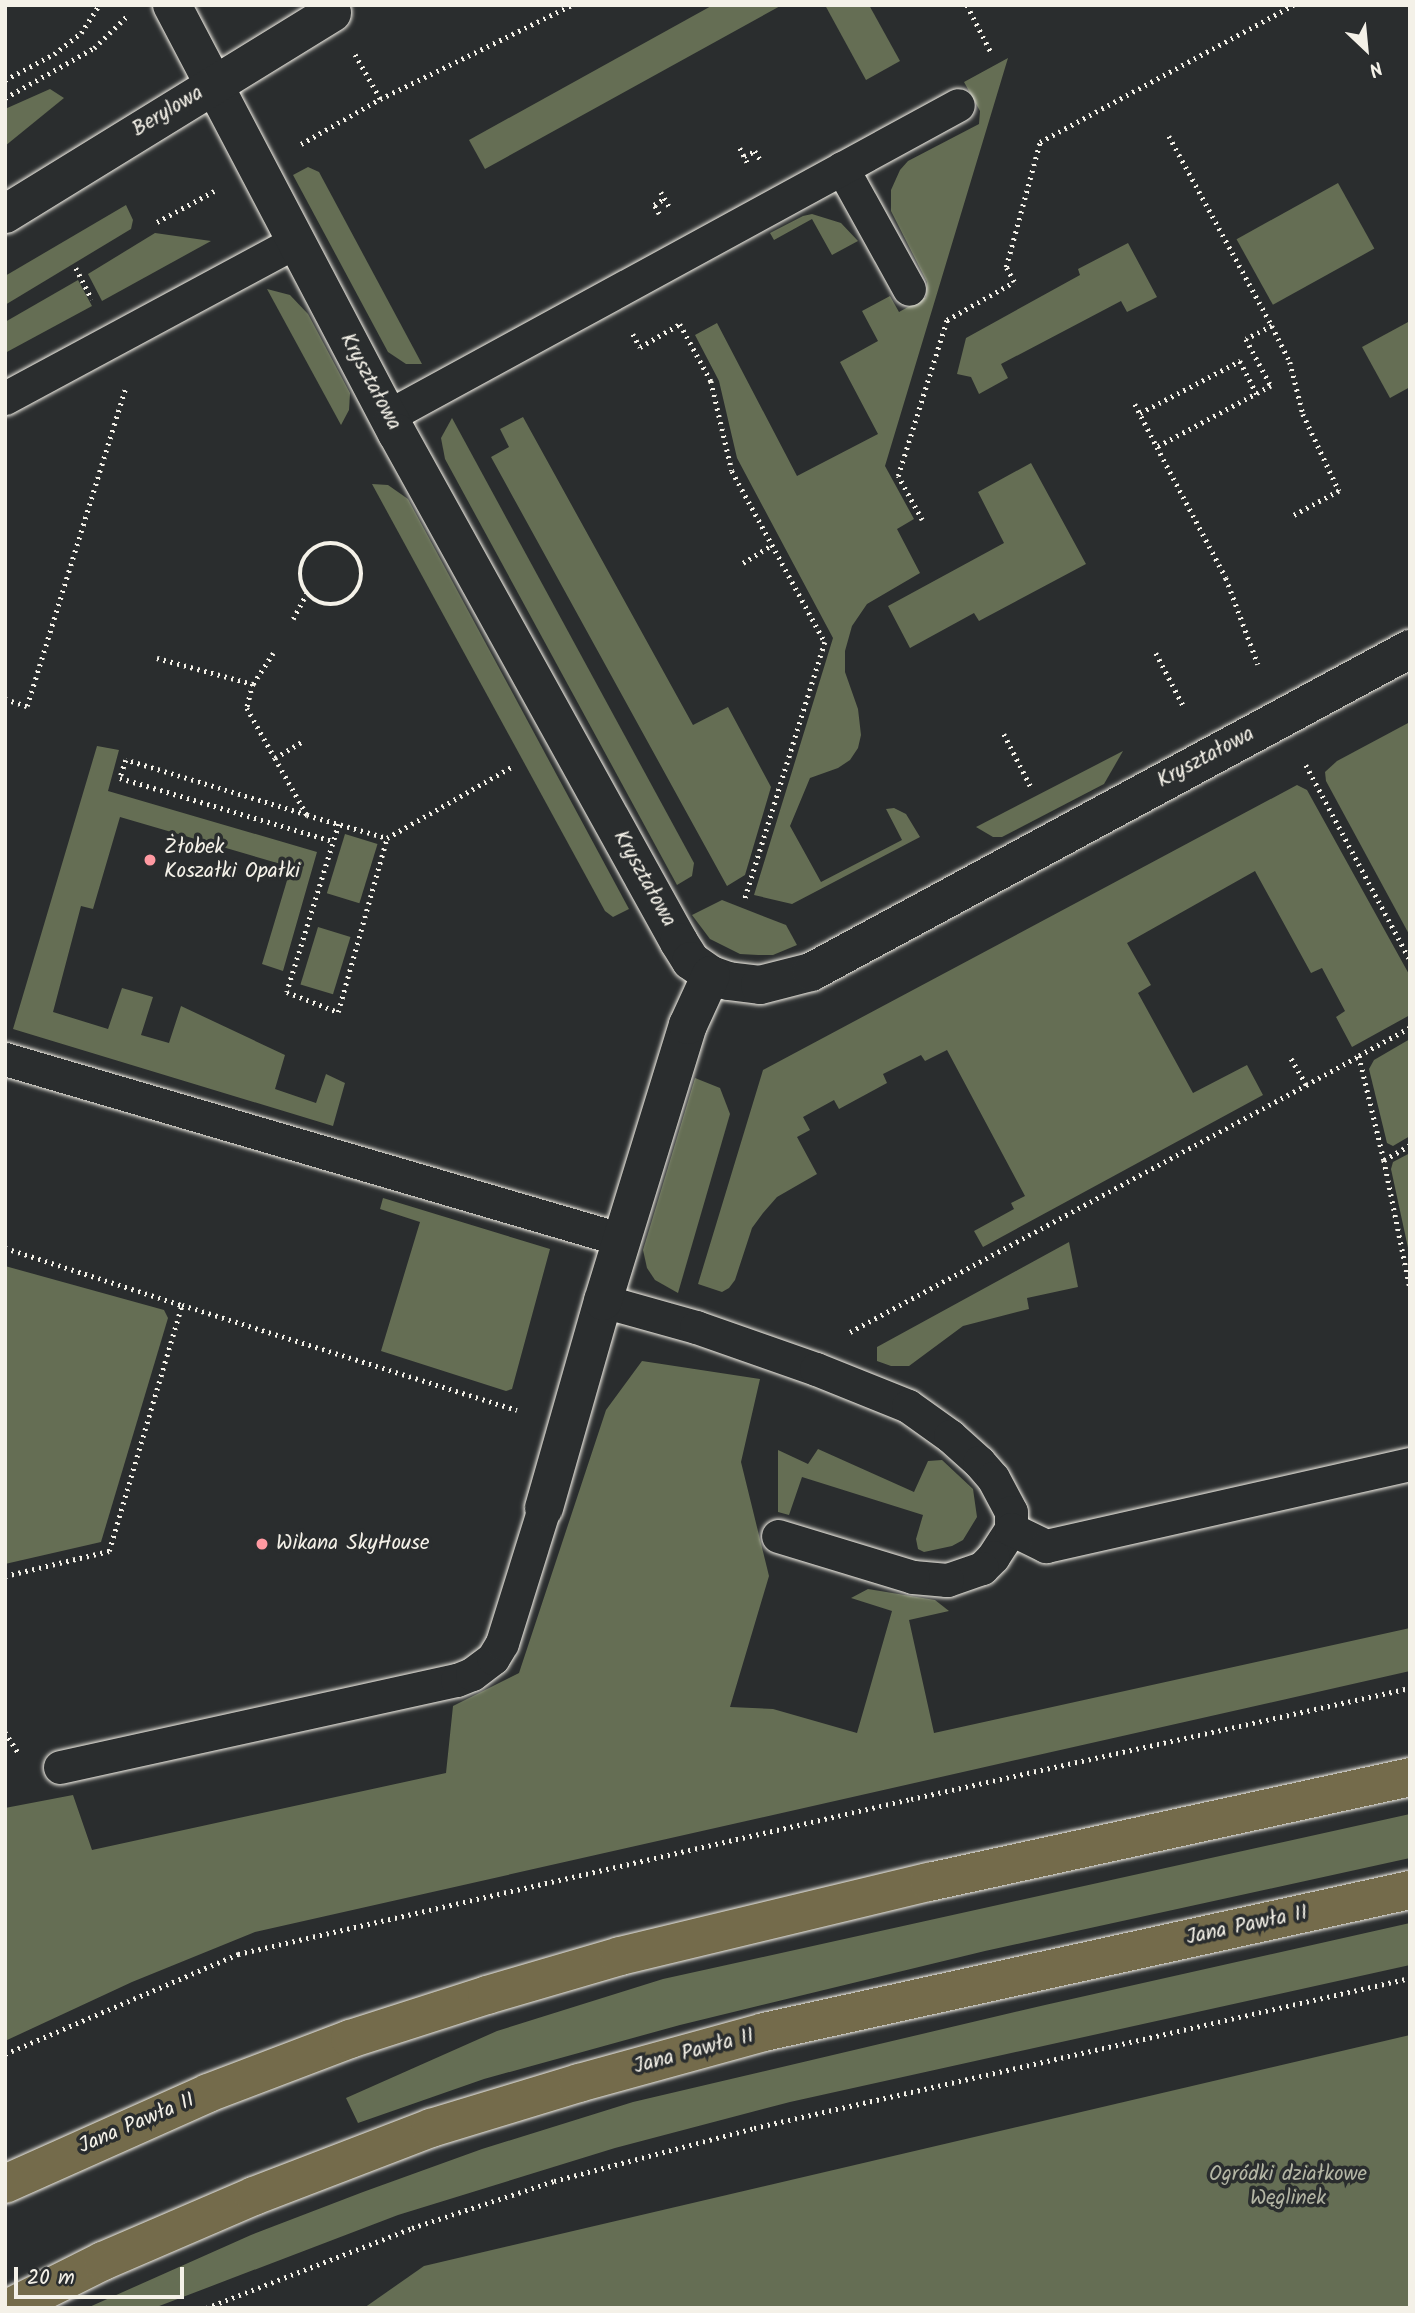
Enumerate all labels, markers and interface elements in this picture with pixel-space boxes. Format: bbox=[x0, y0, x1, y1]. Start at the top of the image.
north arrow bbox=[1331, 14, 1401, 84]
text: N bbox=[1363, 52, 1387, 84]
street label: Berylowa bbox=[128, 81, 208, 143]
street label: Kryształowa bbox=[334, 329, 406, 435]
street label: Kryształowa bbox=[1153, 722, 1259, 794]
street label: Kryształowa bbox=[607, 826, 681, 932]
place label: Żłobek Koszałki Opałki bbox=[164, 835, 300, 885]
marker: Żłobek Koszałki Opałki bbox=[142, 852, 158, 868]
place label: Wikana SkyHouse bbox=[276, 1531, 430, 1557]
marker: Wikana SkyHouse bbox=[254, 1536, 270, 1552]
street label: Jana Pawła II bbox=[1184, 1901, 1310, 1951]
street label: Jana Pawła II bbox=[631, 2024, 757, 2080]
street label: Jana Pawła II bbox=[75, 2088, 199, 2160]
park label: Ogródki działkowe Węglinek bbox=[1209, 2162, 1367, 2212]
scale bar bbox=[18, 2254, 187, 2298]
text: 20 m bbox=[27, 2262, 75, 2295]

